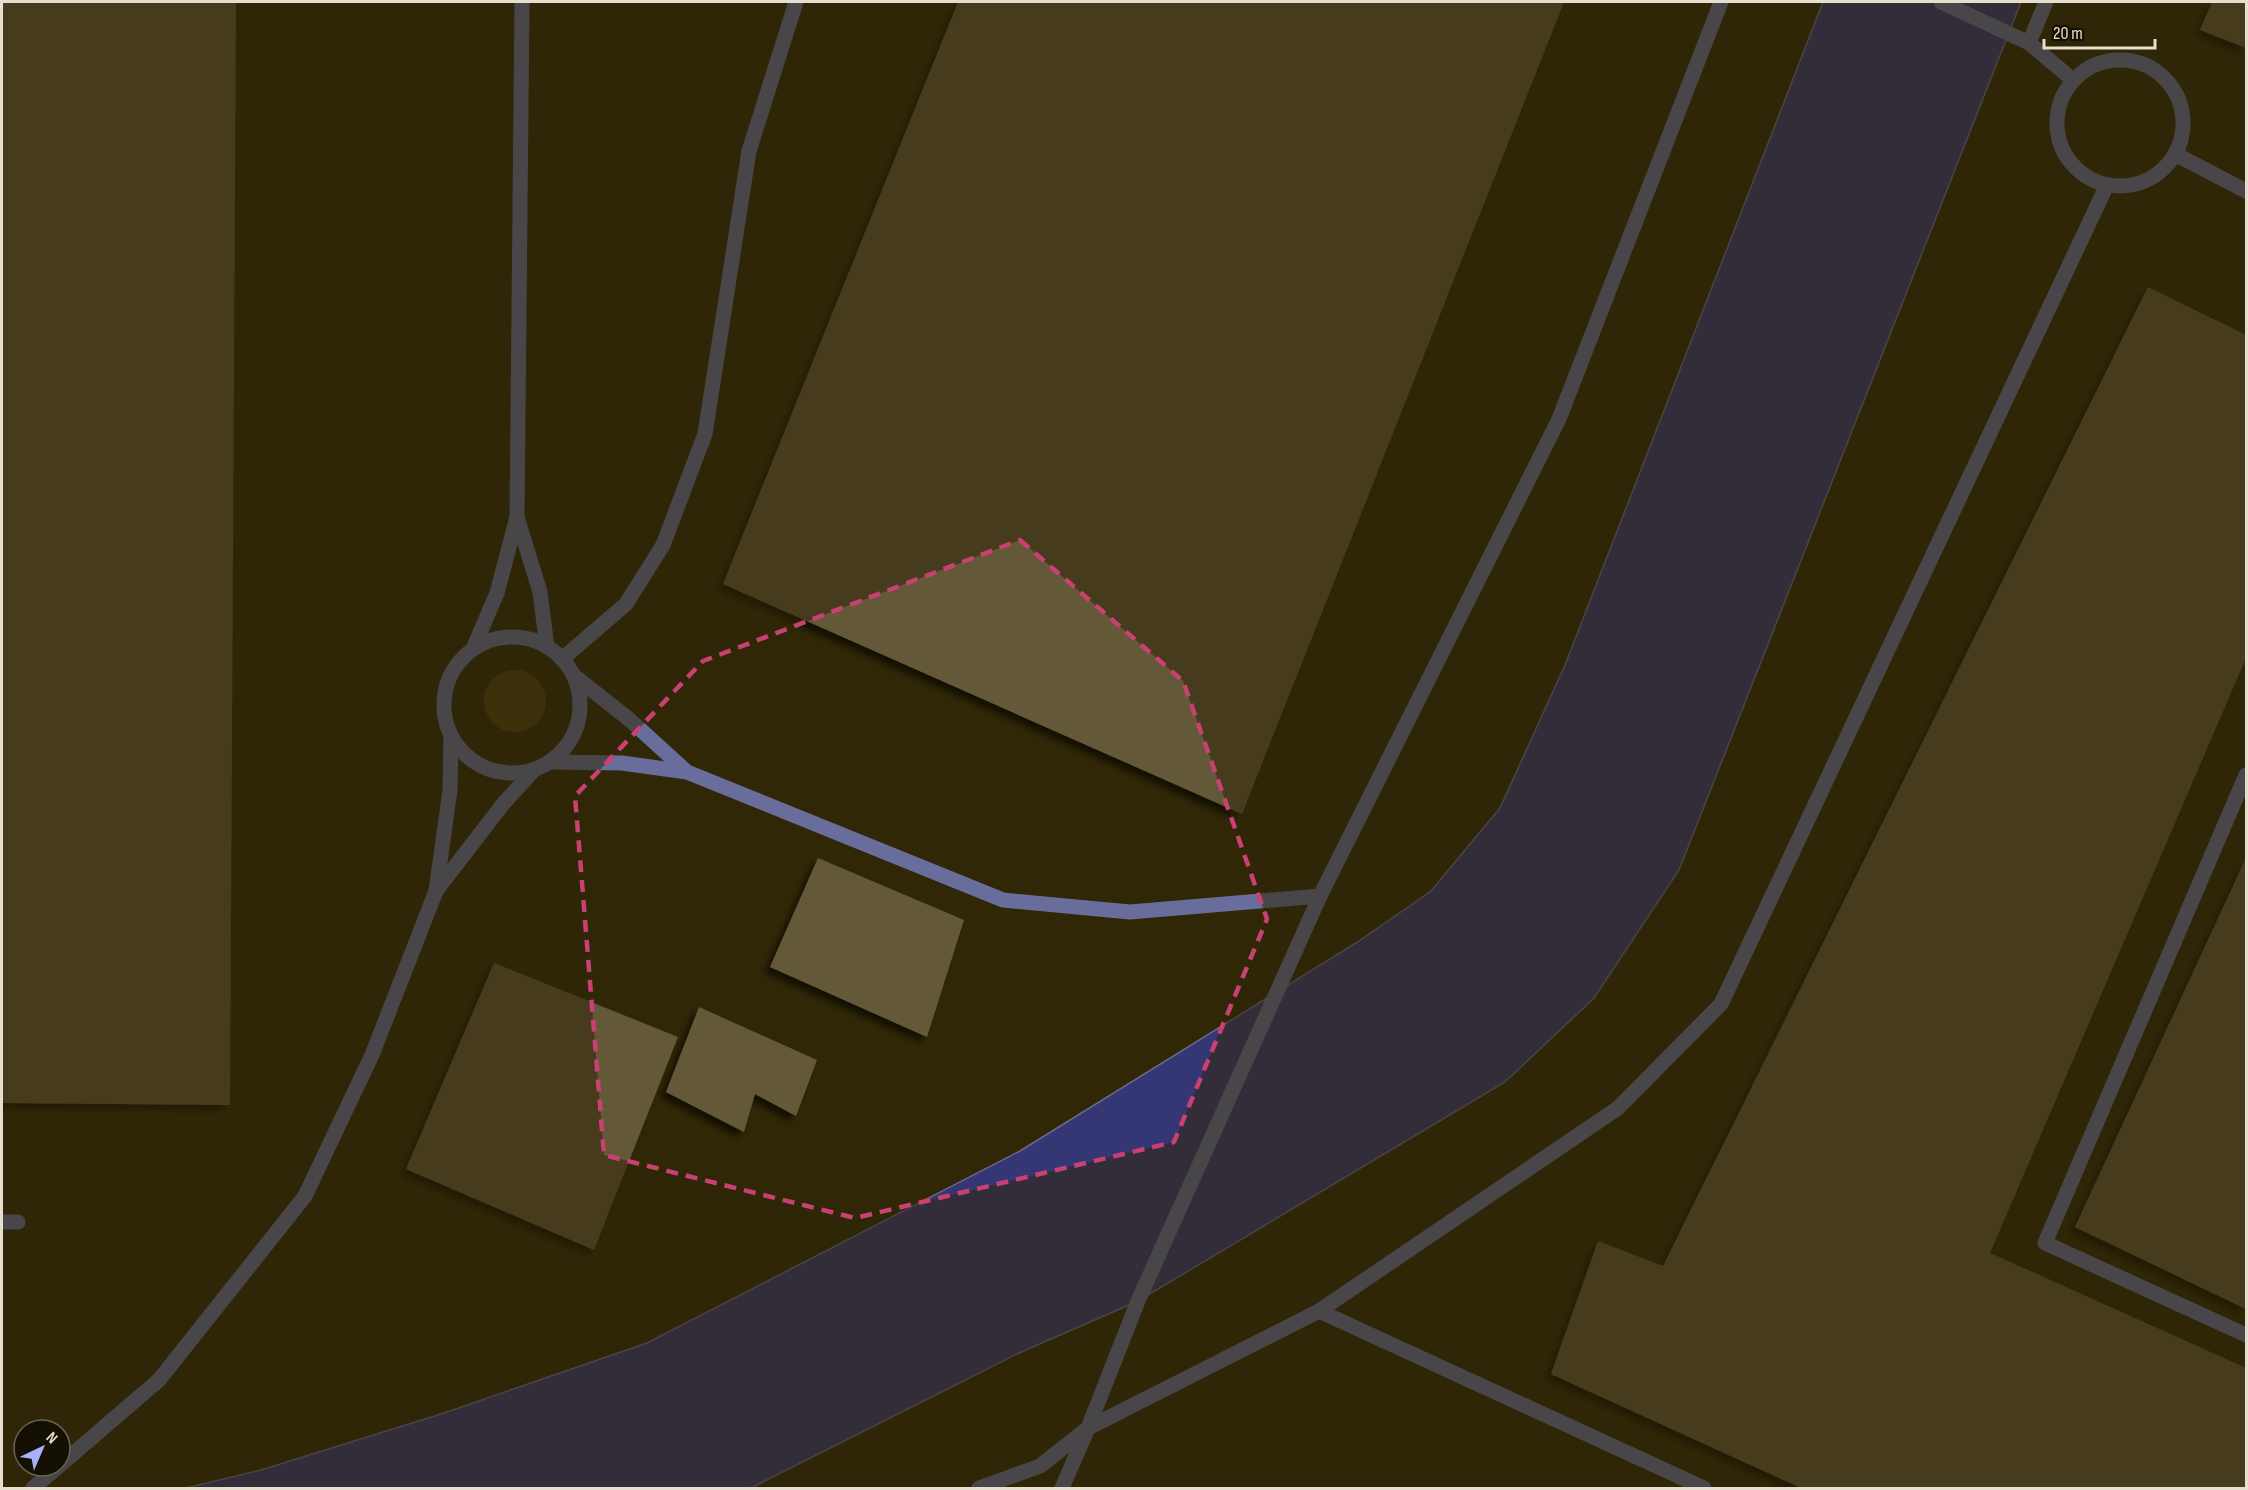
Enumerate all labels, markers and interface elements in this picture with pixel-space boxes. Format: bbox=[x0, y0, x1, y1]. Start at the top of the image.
scale bar bbox=[2044, 12, 2155, 50]
text: 20 m bbox=[2053, 23, 2083, 44]
north arrow bbox=[12, 1418, 72, 1478]
text: N bbox=[42, 1428, 61, 1448]

